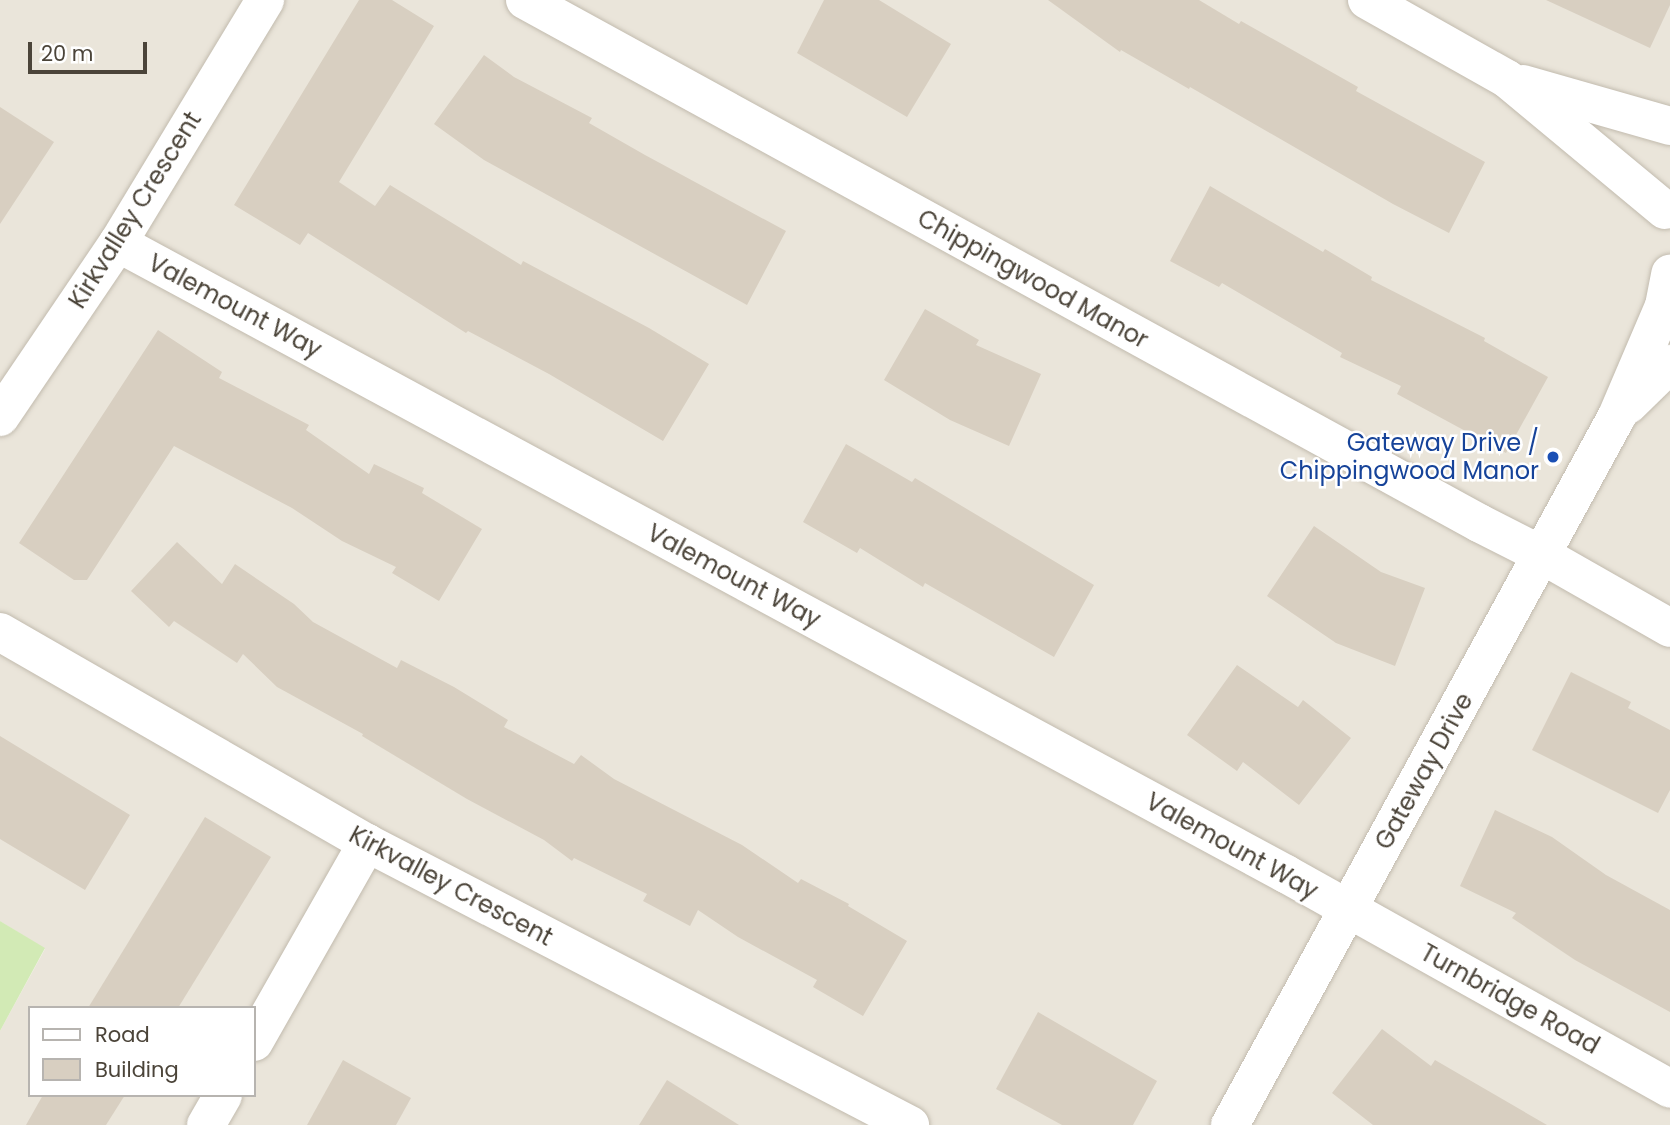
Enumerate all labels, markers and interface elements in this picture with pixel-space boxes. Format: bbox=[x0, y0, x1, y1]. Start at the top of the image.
scale bar bbox=[32, 28, 150, 72]
text: 20 m bbox=[41, 39, 94, 68]
street label: Kirkvalley Crescent bbox=[63, 106, 207, 314]
street label: Chippingwood Manor bbox=[913, 204, 1153, 354]
street label: Valemount Way bbox=[143, 248, 327, 364]
place label: Gateway Drive / Chippingwood Manor bbox=[1280, 429, 1539, 485]
marker: Gateway Drive / Chippingwood Manor bbox=[1545, 449, 1561, 465]
street label: Valemount Way bbox=[642, 518, 826, 634]
street label: Gateway Drive bbox=[1369, 688, 1479, 854]
street label: Valemount Way bbox=[1141, 787, 1323, 905]
street label: Kirkvalley Crescent bbox=[344, 820, 558, 952]
street label: Turnbridge Road bbox=[1416, 938, 1604, 1060]
legend bbox=[28, 1006, 256, 1097]
text: Road bbox=[95, 1020, 150, 1049]
text: Building bbox=[95, 1055, 179, 1084]

